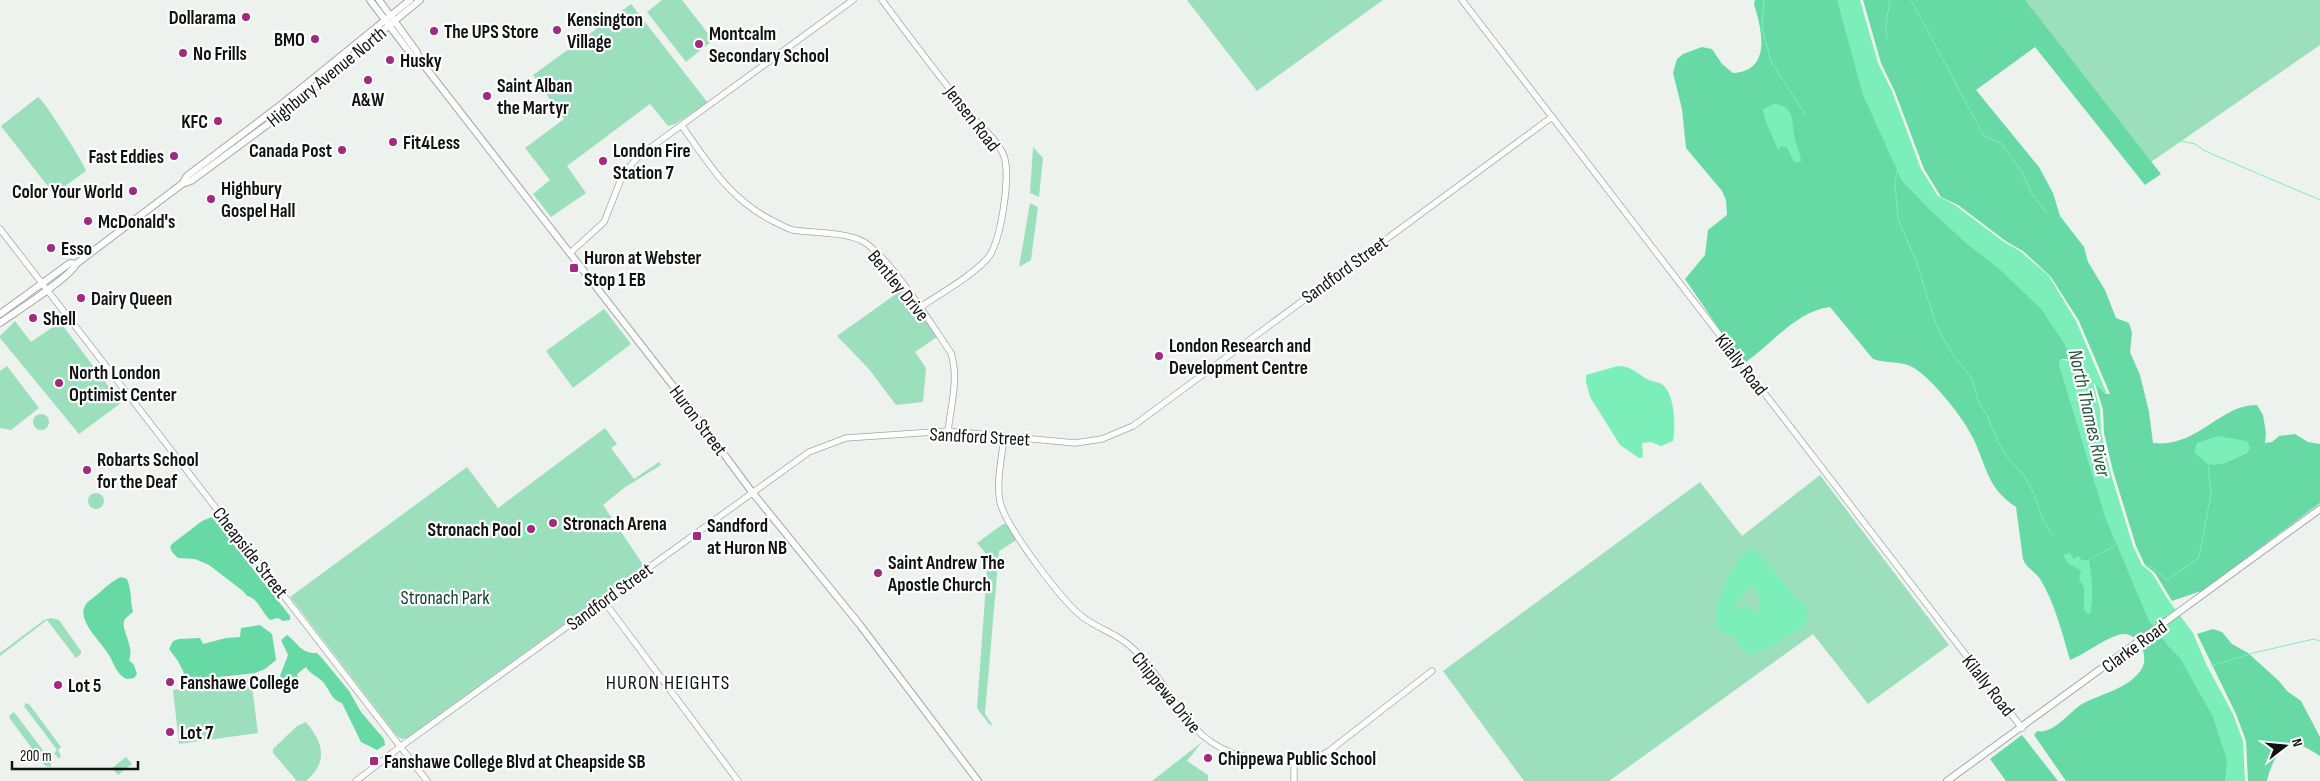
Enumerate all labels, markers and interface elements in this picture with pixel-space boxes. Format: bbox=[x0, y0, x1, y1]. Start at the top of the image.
place label: Dollarama bbox=[169, 7, 236, 30]
place label: Kensington Village bbox=[567, 9, 643, 54]
marker: Dollarama bbox=[240, 11, 252, 23]
place label: The UPS Store bbox=[444, 21, 539, 44]
street label: Highbury Avenue North bbox=[262, 22, 391, 132]
place label: Montcalm Secondary School bbox=[709, 23, 829, 68]
marker: Kensington Village bbox=[551, 24, 563, 36]
marker: The UPS Store bbox=[428, 25, 440, 37]
place label: BMO bbox=[274, 29, 305, 52]
marker: BMO bbox=[309, 33, 321, 45]
marker: Montcalm Secondary School bbox=[693, 38, 705, 50]
place label: No Frills bbox=[193, 43, 247, 66]
marker: No Frills bbox=[177, 47, 189, 59]
place label: Husky bbox=[400, 50, 442, 73]
marker: Husky bbox=[384, 54, 396, 66]
marker: A&W bbox=[362, 74, 374, 86]
place label: Saint Alban the Martyr bbox=[497, 75, 573, 120]
street label: Jensen Road bbox=[938, 81, 1005, 156]
place label: A&W bbox=[351, 89, 385, 112]
marker: Saint Alban the Martyr bbox=[481, 90, 493, 102]
place label: KFC bbox=[181, 111, 208, 134]
marker: KFC bbox=[212, 115, 224, 127]
place label: Fit4Less bbox=[403, 132, 460, 155]
marker: Fit4Less bbox=[387, 136, 399, 148]
place label: Canada Post bbox=[249, 140, 332, 163]
place label: London Fire Station 7 bbox=[613, 140, 691, 185]
marker: Canada Post bbox=[336, 144, 348, 156]
place label: Fast Eddies bbox=[88, 146, 164, 169]
marker: Fast Eddies bbox=[168, 150, 180, 162]
marker: London Fire Station 7 bbox=[597, 155, 609, 167]
place label: Highbury Gospel Hall bbox=[221, 178, 295, 223]
place label: Color Your World bbox=[12, 181, 123, 204]
marker: Color Your World bbox=[127, 185, 139, 197]
marker: Highbury Gospel Hall bbox=[205, 193, 217, 205]
place label: McDonald's bbox=[98, 211, 175, 234]
marker: McDonald's bbox=[82, 215, 94, 227]
street label: Sandford Street bbox=[1297, 231, 1393, 309]
place label: Esso bbox=[61, 238, 92, 261]
marker: Esso bbox=[45, 242, 57, 254]
street label: Bentley Drive bbox=[862, 246, 933, 326]
place label: Huron at Webster Stop 1 EB bbox=[584, 247, 702, 292]
marker: Huron at Webster Stop 1 EB bbox=[568, 262, 580, 274]
place label: Dairy Queen bbox=[91, 288, 172, 311]
marker: Dairy Queen bbox=[75, 292, 87, 304]
place label: Shell bbox=[43, 308, 76, 331]
marker: Shell bbox=[27, 312, 39, 324]
street label: Kilally Road bbox=[1710, 329, 1772, 400]
place label: London Research and Development Centre bbox=[1169, 335, 1311, 380]
water label: North Thames River bbox=[2063, 347, 2116, 480]
marker: London Research and Development Centre bbox=[1153, 350, 1165, 362]
place label: North London Optimist Center bbox=[69, 362, 177, 407]
marker: North London Optimist Center bbox=[53, 377, 65, 389]
street label: Huron Street bbox=[664, 381, 732, 461]
street label: Sandford Street bbox=[929, 423, 1031, 452]
place label: Robarts School for the Deaf bbox=[97, 449, 199, 494]
marker: Robarts School for the Deaf bbox=[81, 464, 93, 476]
street label: Cheapside Street bbox=[207, 503, 293, 603]
place label: Stronach Arena bbox=[563, 513, 667, 536]
place label: Sandford at Huron NB bbox=[707, 515, 787, 560]
marker: Stronach Arena bbox=[547, 517, 559, 529]
place label: Stronach Pool bbox=[428, 519, 521, 542]
marker: Stronach Pool bbox=[525, 523, 537, 535]
marker: Sandford at Huron NB bbox=[691, 530, 703, 542]
place label: Saint Andrew The Apostle Church bbox=[887, 552, 1005, 597]
street label: Sandford Street bbox=[562, 558, 658, 636]
marker: Saint Andrew The Apostle Church bbox=[872, 567, 884, 579]
park label: Stronach Park bbox=[401, 587, 490, 610]
street label: Clarke Road bbox=[2098, 616, 2172, 678]
street label: Chippewa Drive bbox=[1126, 648, 1206, 738]
street label: Kilally Road bbox=[1957, 650, 2019, 721]
district label: HURON HEIGHTS bbox=[606, 671, 730, 695]
place label: Fanshawe College bbox=[180, 672, 299, 695]
place label: Lot 5 bbox=[68, 675, 101, 698]
marker: Fanshawe College bbox=[164, 676, 176, 688]
marker: Lot 5 bbox=[52, 679, 64, 691]
north arrow bbox=[2260, 721, 2310, 771]
place label: Lot 7 bbox=[180, 722, 214, 745]
marker: Lot 7 bbox=[164, 726, 176, 738]
text: N bbox=[2288, 737, 2306, 748]
scale bar bbox=[12, 738, 139, 770]
text: 200 m bbox=[20, 747, 52, 766]
place label: Chippewa Public School bbox=[1218, 748, 1376, 771]
place label: Fanshawe College Blvd at Cheapside SB bbox=[384, 751, 645, 774]
marker: Chippewa Public School bbox=[1202, 752, 1214, 764]
marker: Fanshawe College Blvd at Cheapside SB bbox=[368, 755, 380, 767]

